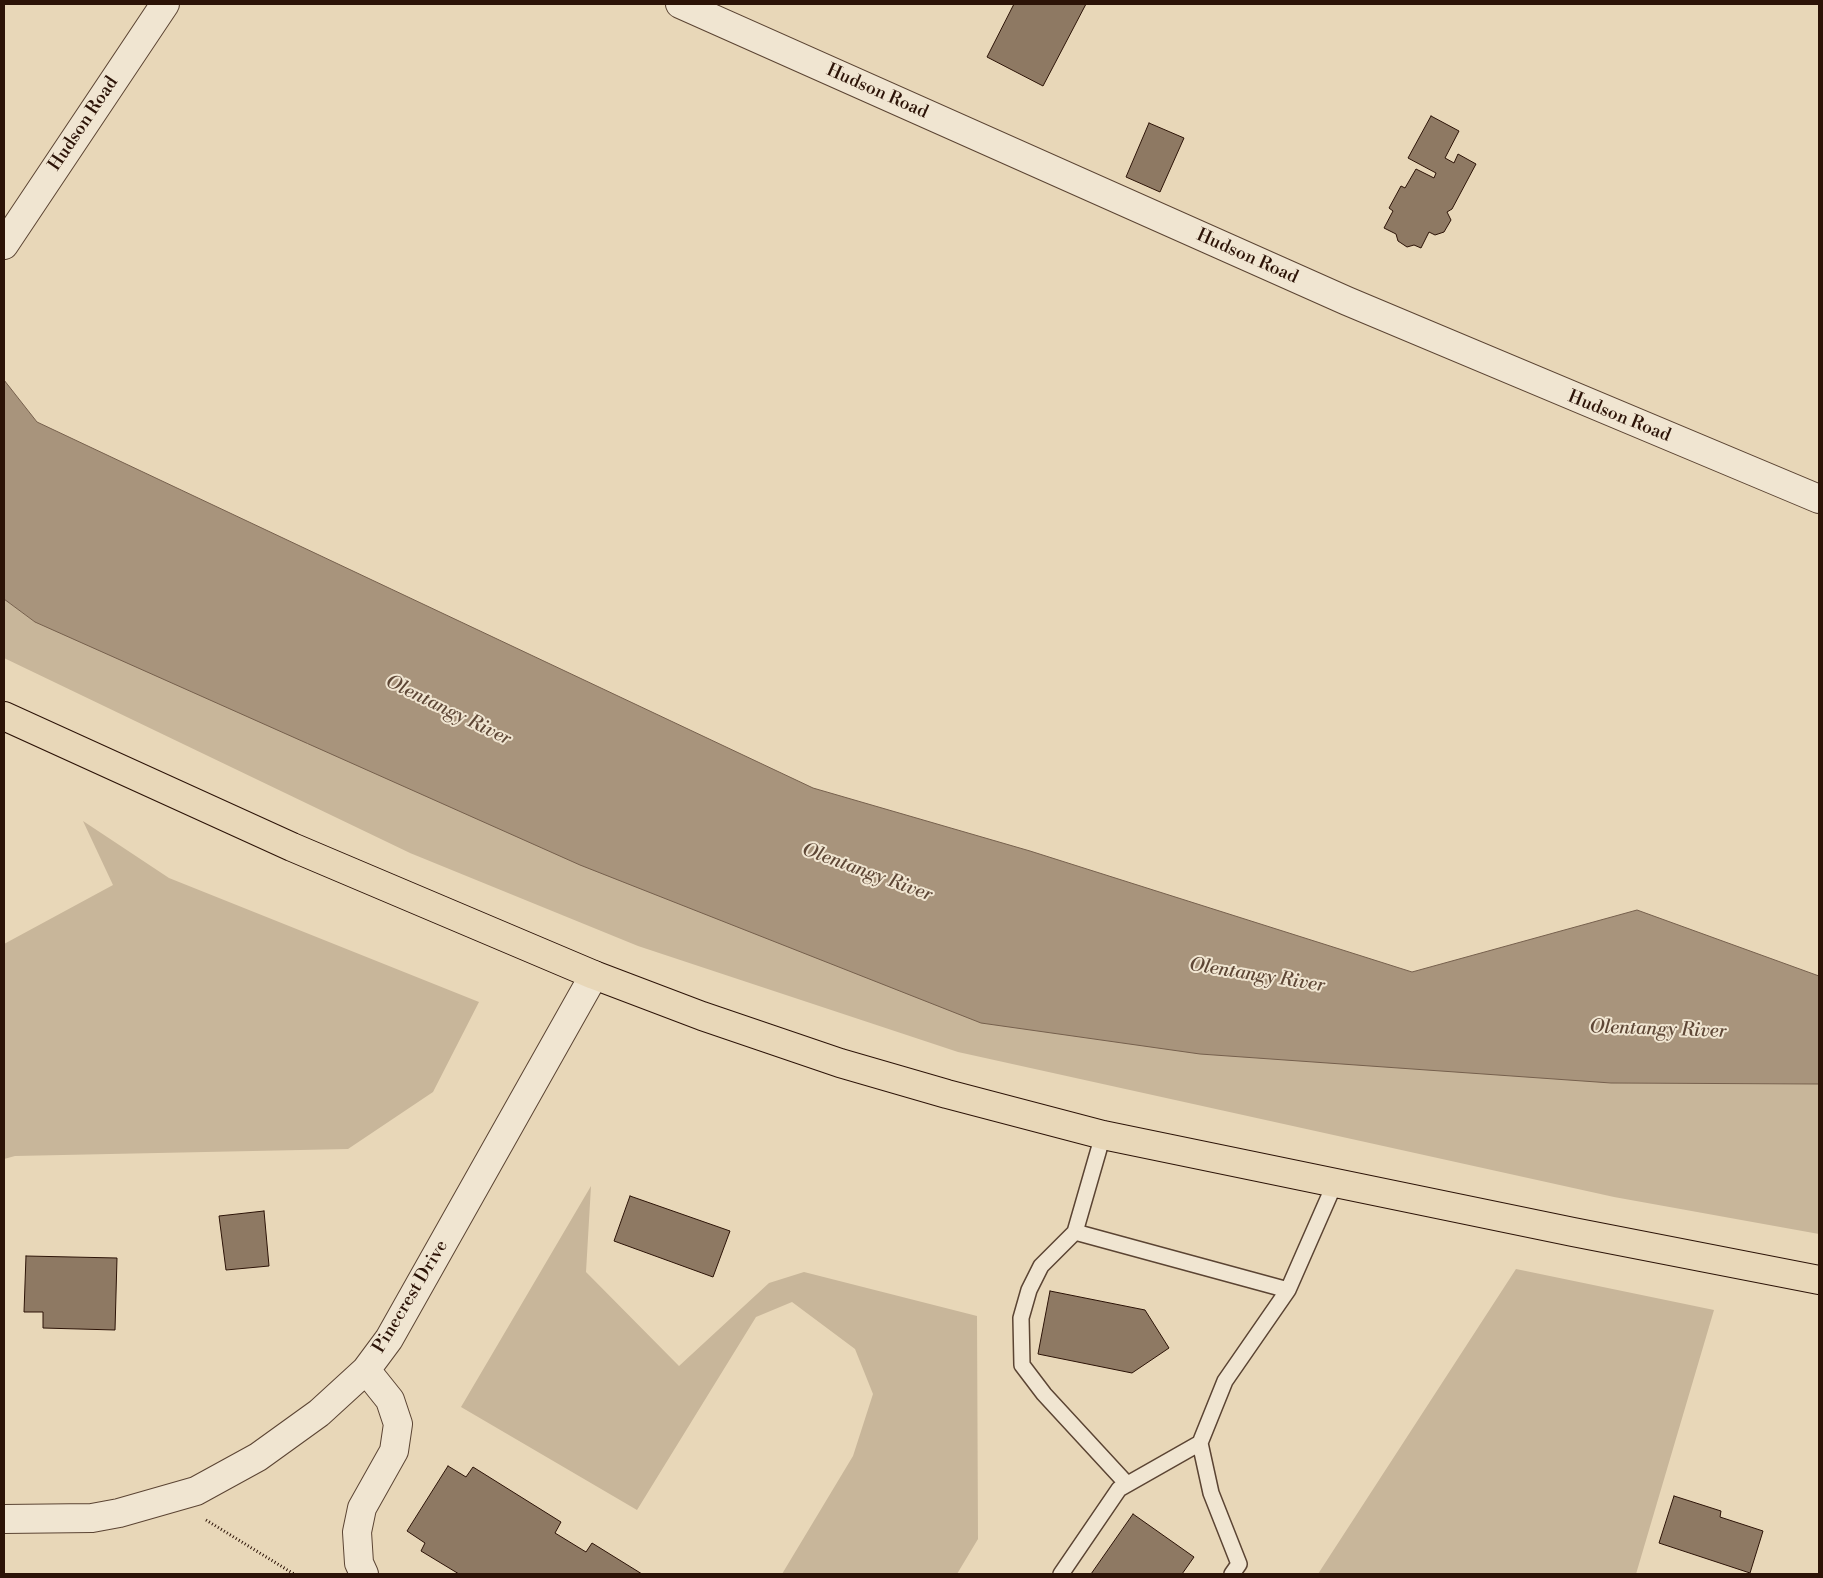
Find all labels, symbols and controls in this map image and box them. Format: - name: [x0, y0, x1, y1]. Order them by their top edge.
- street label: Hudson Road: [823, 60, 931, 124]
- street label: Hudson Road: [45, 73, 123, 175]
- street label: Hudson Road: [1193, 225, 1301, 289]
- street label: Hudson Road: [1564, 387, 1674, 447]
- water label: Olentangy River: [381, 671, 515, 751]
- water label: Olentangy River: [799, 839, 935, 907]
- water label: Olentangy River: [1188, 954, 1326, 998]
- water label: Olentangy River: [1589, 1016, 1727, 1044]
- street label: Pinecrest Drive: [369, 1237, 453, 1357]

